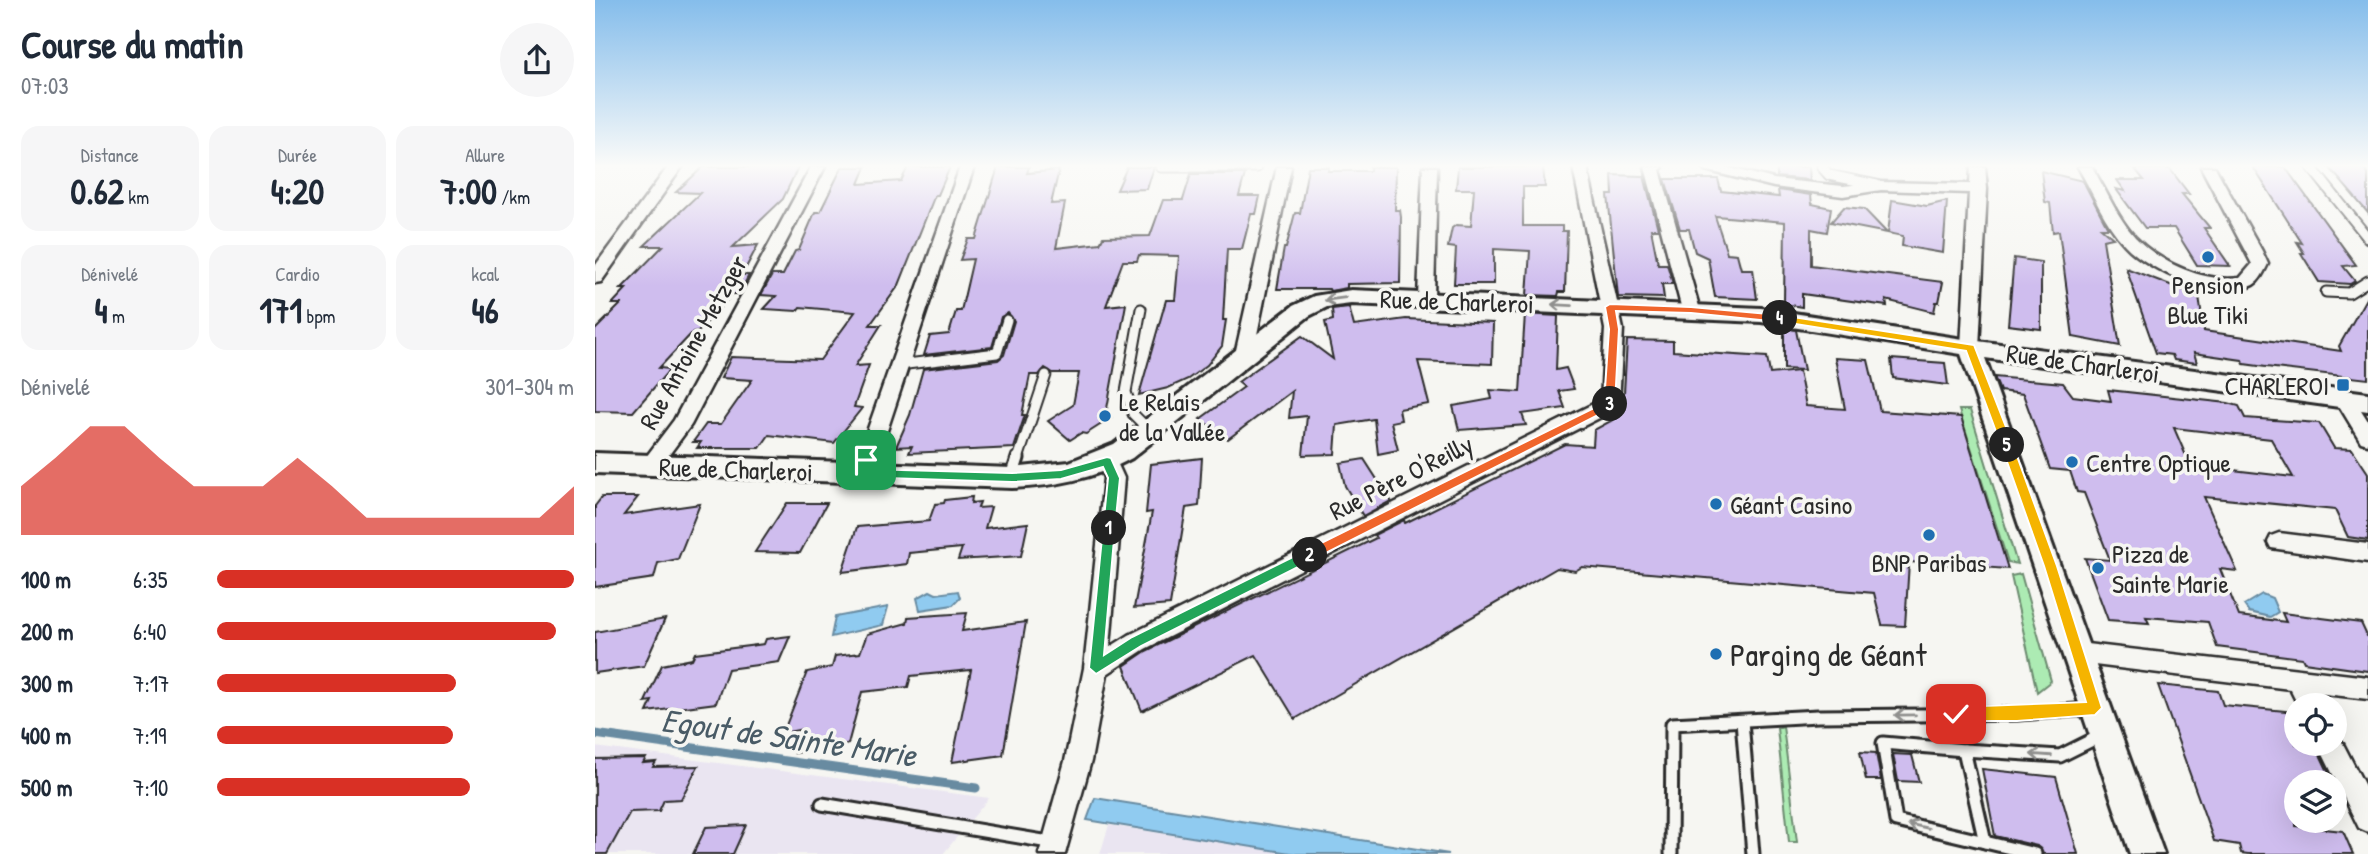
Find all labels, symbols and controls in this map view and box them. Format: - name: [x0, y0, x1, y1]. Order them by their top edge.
- text: Course du matin: [21, 18, 244, 70]
- button: share: [500, 23, 574, 97]
- text: 07:03: [21, 70, 69, 101]
- text: Distance: [81, 142, 139, 168]
- text: Durée: [278, 142, 317, 168]
- text: Allure: [465, 142, 505, 168]
- text: 0.62: [70, 168, 124, 215]
- text: 4:20: [271, 168, 324, 215]
- text: 7:00: [440, 168, 497, 215]
- text: km: [124, 184, 149, 210]
- text: /km: [497, 184, 530, 210]
- street label: Rue Antoine Metzger: [631, 249, 755, 435]
- marker: Pension Blue Tiki: [2200, 249, 2216, 265]
- text: Dénivelé: [81, 261, 138, 287]
- text: Cardio: [275, 261, 320, 287]
- text: kcal: [471, 261, 499, 287]
- place label: Pension Blue Tiki: [2167, 267, 2249, 332]
- street label: Rue de Charleroi: [1379, 281, 1535, 321]
- text: 4: [95, 287, 108, 334]
- text: 171: [259, 287, 302, 334]
- text: 46: [472, 287, 499, 334]
- one-way arrow: [1324, 293, 1346, 306]
- one-way arrow: [1550, 298, 1573, 311]
- pin: 4: [1763, 300, 1797, 336]
- text: m: [108, 303, 125, 329]
- text: bpm: [302, 303, 336, 329]
- text: 4: [1776, 304, 1783, 330]
- street label: Rue de Charleroi: [2004, 335, 2162, 391]
- place label: CHARLEROI: [2225, 368, 2329, 403]
- text: Dénivelé: [21, 371, 90, 402]
- text: 301–304 m: [485, 371, 574, 402]
- marker: CHARLEROI: [2335, 377, 2351, 393]
- place label: Le Relais de la Vallée: [1119, 384, 1225, 449]
- pin: 3: [1593, 386, 1627, 422]
- text: 3: [1605, 390, 1614, 416]
- marker: Le Relais de la Vallée: [1097, 408, 1113, 424]
- street label: Rue Père O'Reilly: [1323, 426, 1479, 528]
- pin: 5: [1989, 428, 2025, 462]
- pin: [836, 430, 896, 490]
- text: 5: [2002, 431, 2011, 457]
- icon: arrive: [847, 441, 885, 479]
- place label: Centre Optique: [2086, 445, 2231, 480]
- street label: Rue de Charleroi: [658, 449, 814, 489]
- marker: Centre Optique: [2064, 454, 2080, 470]
- place label: Géant Casino: [1730, 487, 1852, 522]
- marker: Géant Casino: [1708, 496, 1724, 512]
- pin: 1: [1091, 510, 1127, 546]
- text: 1: [1105, 514, 1112, 540]
- marker: BNP Paribas: [1921, 527, 1937, 543]
- place label: Pizza de Sainte Marie: [2112, 536, 2229, 601]
- pin: 2: [1293, 538, 1327, 572]
- text: 2: [1305, 541, 1314, 567]
- place label: BNP Paribas: [1872, 545, 1986, 580]
- marker: Pizza de Sainte Marie: [2090, 560, 2106, 576]
- text: 100 m: [21, 564, 71, 595]
- text: 6:35: [133, 564, 168, 595]
- text: 200 m: [21, 616, 73, 647]
- text: 6:40: [133, 616, 166, 647]
- place label: Parging de Géant: [1730, 633, 1927, 676]
- marker: Parging de Géant: [1708, 646, 1724, 662]
- text: 300 m: [21, 668, 73, 699]
- text: 7:17: [133, 668, 169, 699]
- pin: [1926, 684, 1986, 744]
- map controls: [2284, 693, 2347, 833]
- button: locate: [2284, 693, 2347, 756]
- icon: check: [1937, 695, 1975, 733]
- water label: Egout de Sainte Marie: [659, 697, 921, 778]
- one-way arrow: [1893, 709, 1916, 722]
- text: 400 m: [21, 720, 71, 751]
- text: 7:19: [133, 720, 167, 751]
- one-way arrow: [2031, 748, 2053, 761]
- button: layers: [2284, 770, 2347, 833]
- text: 500 m: [21, 772, 72, 803]
- text: 7:10: [133, 772, 168, 803]
- one-way arrow: [1908, 819, 1930, 832]

